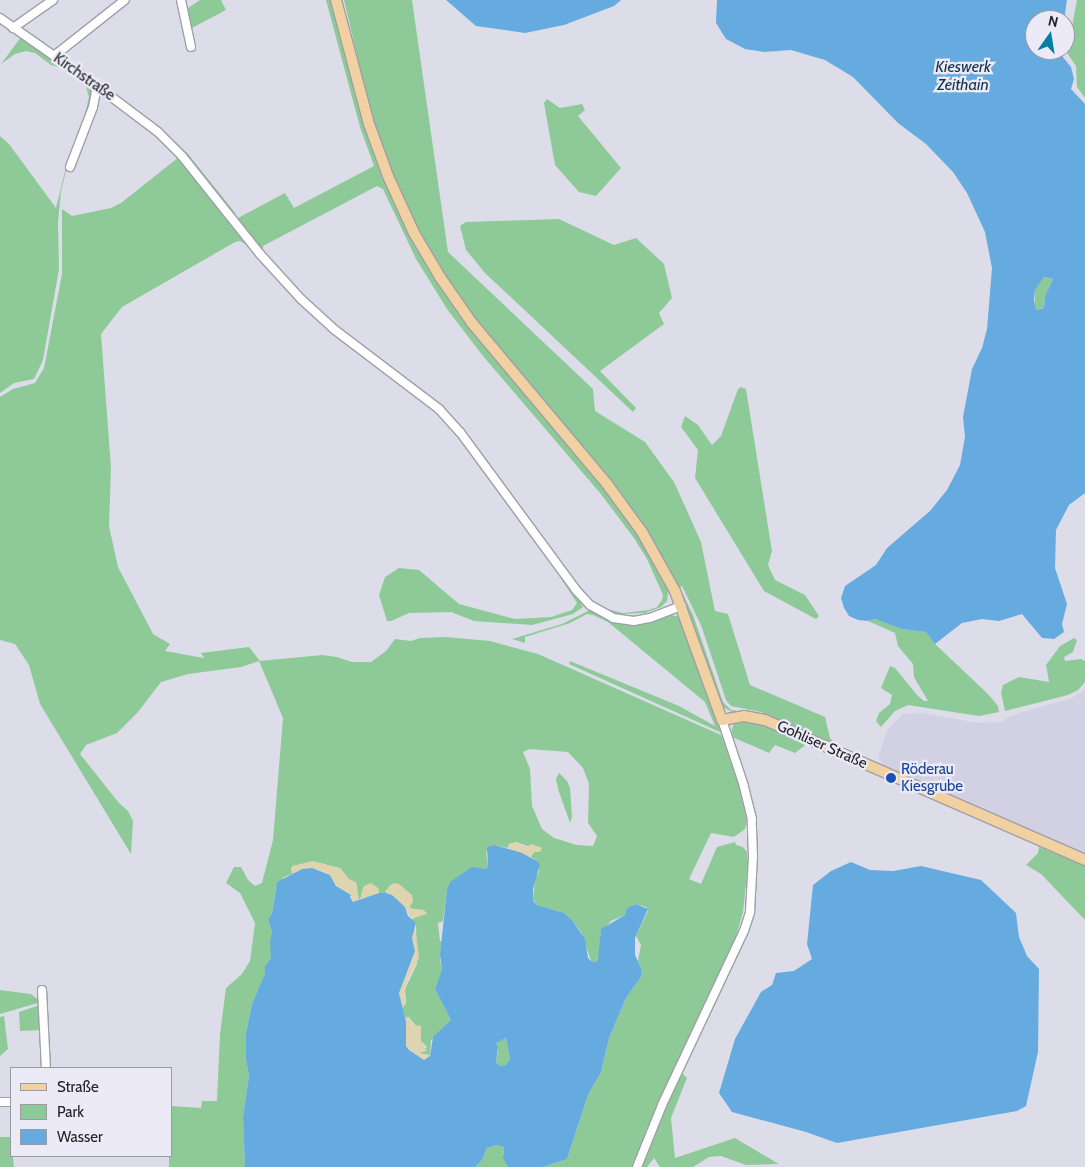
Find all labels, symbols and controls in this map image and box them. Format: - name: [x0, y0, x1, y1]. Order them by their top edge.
- north arrow: [1025, 10, 1075, 60]
- text: N: [1046, 11, 1060, 31]
- street label: Kirchstraße: [50, 49, 118, 105]
- water label: Kieswerk Zeithain: [935, 57, 991, 95]
- street label: Gohliser Straße: [774, 717, 870, 773]
- place label: Röderau Kiesgrube: [901, 760, 963, 795]
- marker: Röderau Kiesgrube: [885, 772, 897, 784]
- legend: [10, 1067, 172, 1157]
- text: Straße: [57, 1078, 99, 1096]
- text: Park: [57, 1103, 84, 1121]
- text: Wasser: [57, 1128, 103, 1146]

